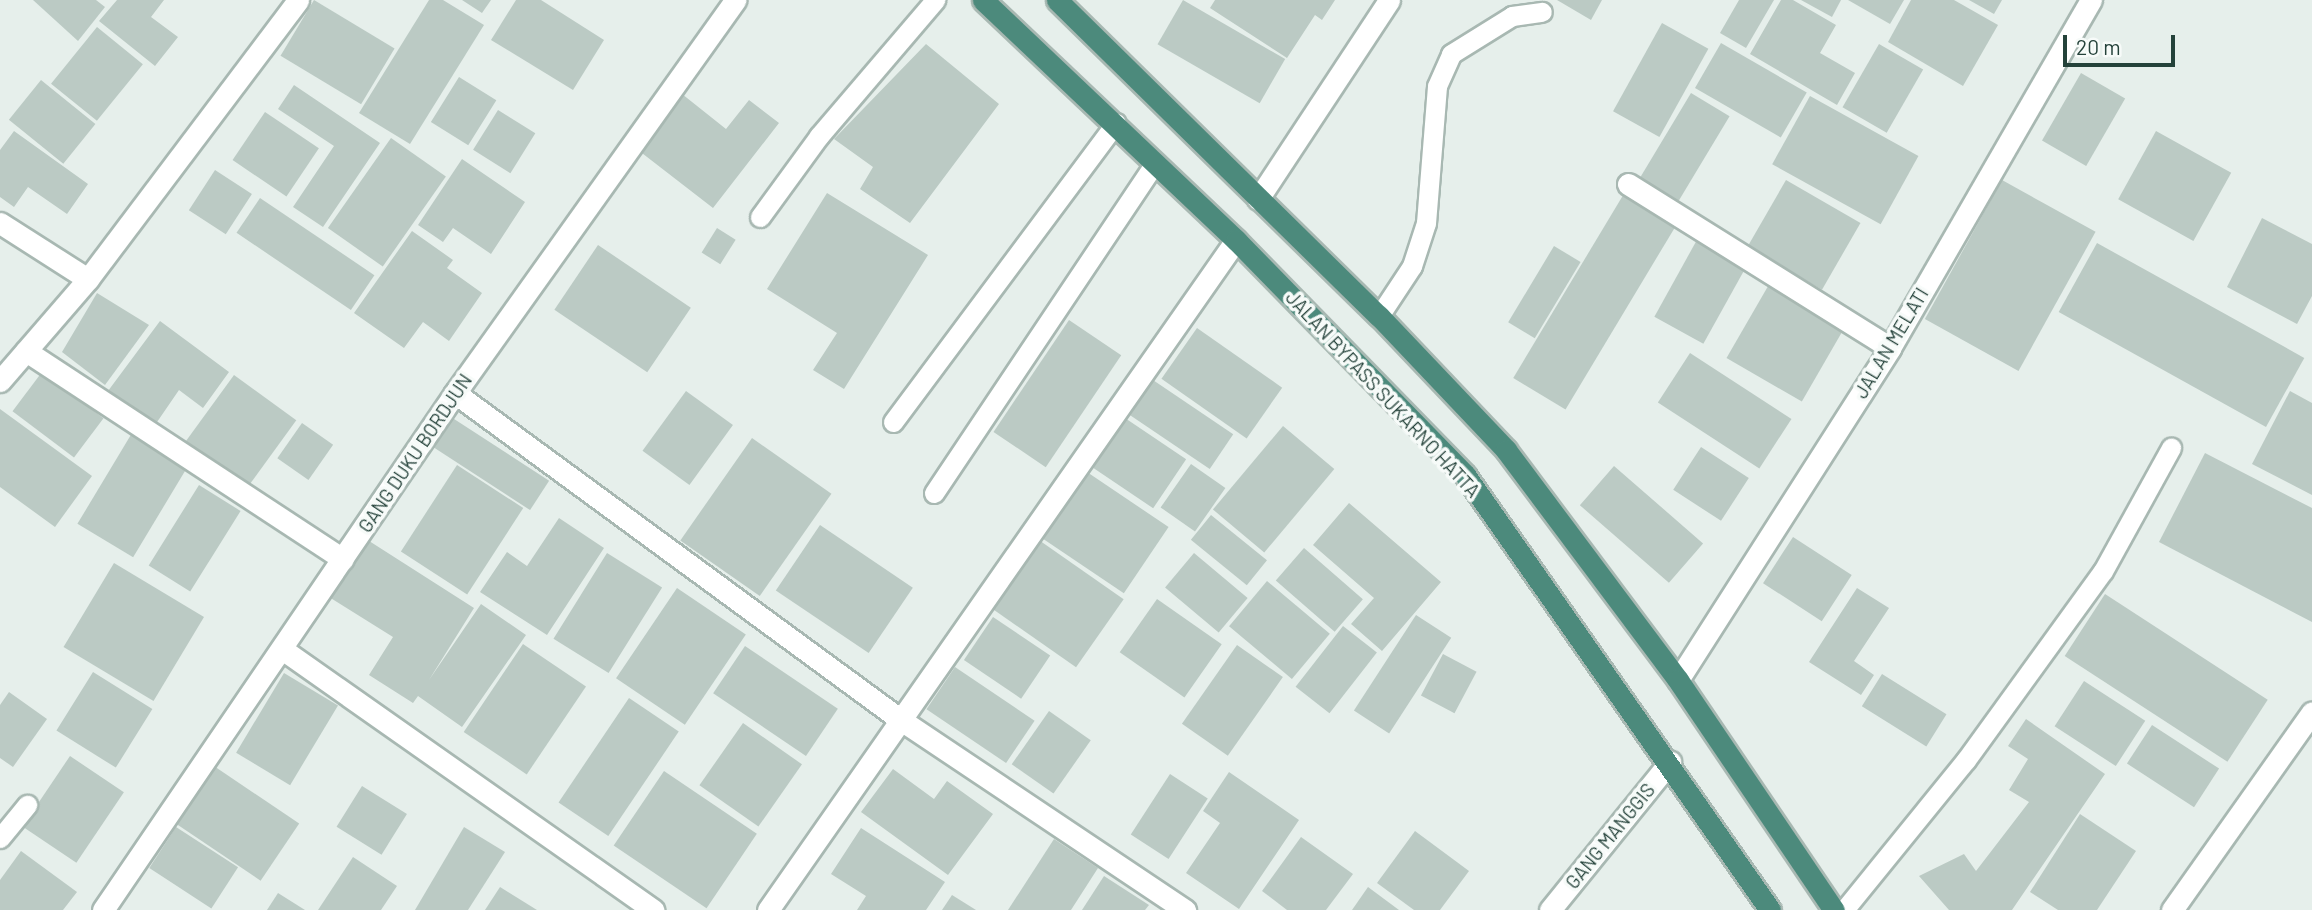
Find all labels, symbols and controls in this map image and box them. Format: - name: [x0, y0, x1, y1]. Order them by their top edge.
- scale bar: [2067, 21, 2179, 65]
- text: 20 m: [2076, 34, 2121, 59]
- street label: JALAN MELATI: [1849, 284, 1933, 402]
- street label: JALAN BYPASS SUKARNO HATTA: [1281, 286, 1485, 502]
- street label: GANG DUKU BORDJUN: [353, 369, 477, 537]
- street label: GANG MANGGIS: [1561, 779, 1659, 893]

